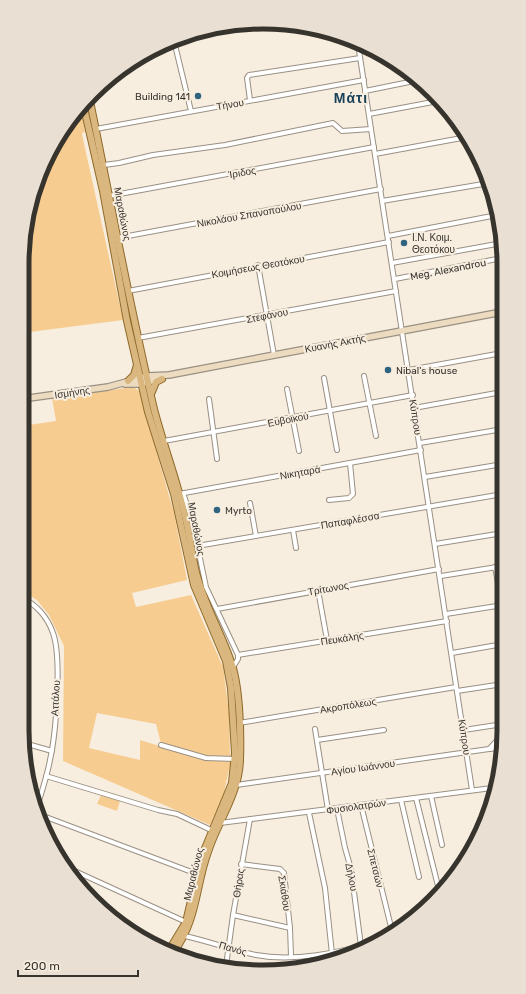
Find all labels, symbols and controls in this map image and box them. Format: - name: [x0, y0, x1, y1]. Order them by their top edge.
- district label: Μάτι: [334, 90, 368, 107]
- place label: Building 141: [135, 91, 190, 103]
- marker: Building 141: [193, 91, 203, 101]
- street label: Τήνου: [215, 97, 245, 113]
- street label: Ίριδος: [227, 165, 257, 181]
- street label: Μαραθώνος: [111, 186, 133, 242]
- street label: Νικολάου Σπανοπούλου: [196, 200, 302, 230]
- place label: Ι.Ν. Κοιμ. Θεοτόκου: [412, 232, 455, 256]
- marker: Ι.Ν. Κοιμ. Θεοτόκου: [399, 238, 409, 248]
- street label: Κοιμήσεως Θεοτόκου: [211, 253, 306, 281]
- street label: Meg. Alexandrou: [409, 257, 487, 283]
- street label: Στεφάνου: [245, 306, 289, 326]
- street label: Κυανής Ακτής: [304, 332, 367, 356]
- marker: Nibal's house: [383, 365, 393, 375]
- place label: Nibal's house: [396, 365, 458, 377]
- street label: Ισμήνης: [54, 384, 91, 402]
- street label: Κύπρου: [406, 399, 424, 436]
- street label: Ευβοϊκού: [267, 410, 310, 430]
- street label: Νικηταρά: [279, 463, 322, 482]
- street label: Μαραθώνος: [185, 501, 207, 557]
- marker: Myrto: [212, 505, 222, 515]
- place label: Myrto: [225, 505, 252, 517]
- street label: Παπαφλέσσα: [320, 510, 381, 532]
- street label: Τρίτωνος: [307, 579, 350, 598]
- street label: Πευκάλης: [320, 630, 365, 648]
- street label: Αττάλου: [49, 680, 63, 716]
- street label: Ακροπόλεως: [319, 696, 377, 716]
- street label: Κύπρου: [455, 719, 473, 756]
- street label: Αγίου Ιωάννου: [330, 758, 396, 778]
- street label: Φυσιολατρών: [325, 797, 387, 817]
- street label: Μαραθώνος: [182, 846, 206, 902]
- street label: Σπετσών: [364, 847, 386, 889]
- street label: Δήλου: [342, 862, 360, 892]
- street label: Θήρας: [231, 867, 247, 899]
- street label: Σκιάθου: [275, 875, 293, 912]
- street label: Πανός: [217, 939, 248, 959]
- scale bar: [18, 952, 138, 978]
- text: 200 m: [24, 959, 60, 973]

